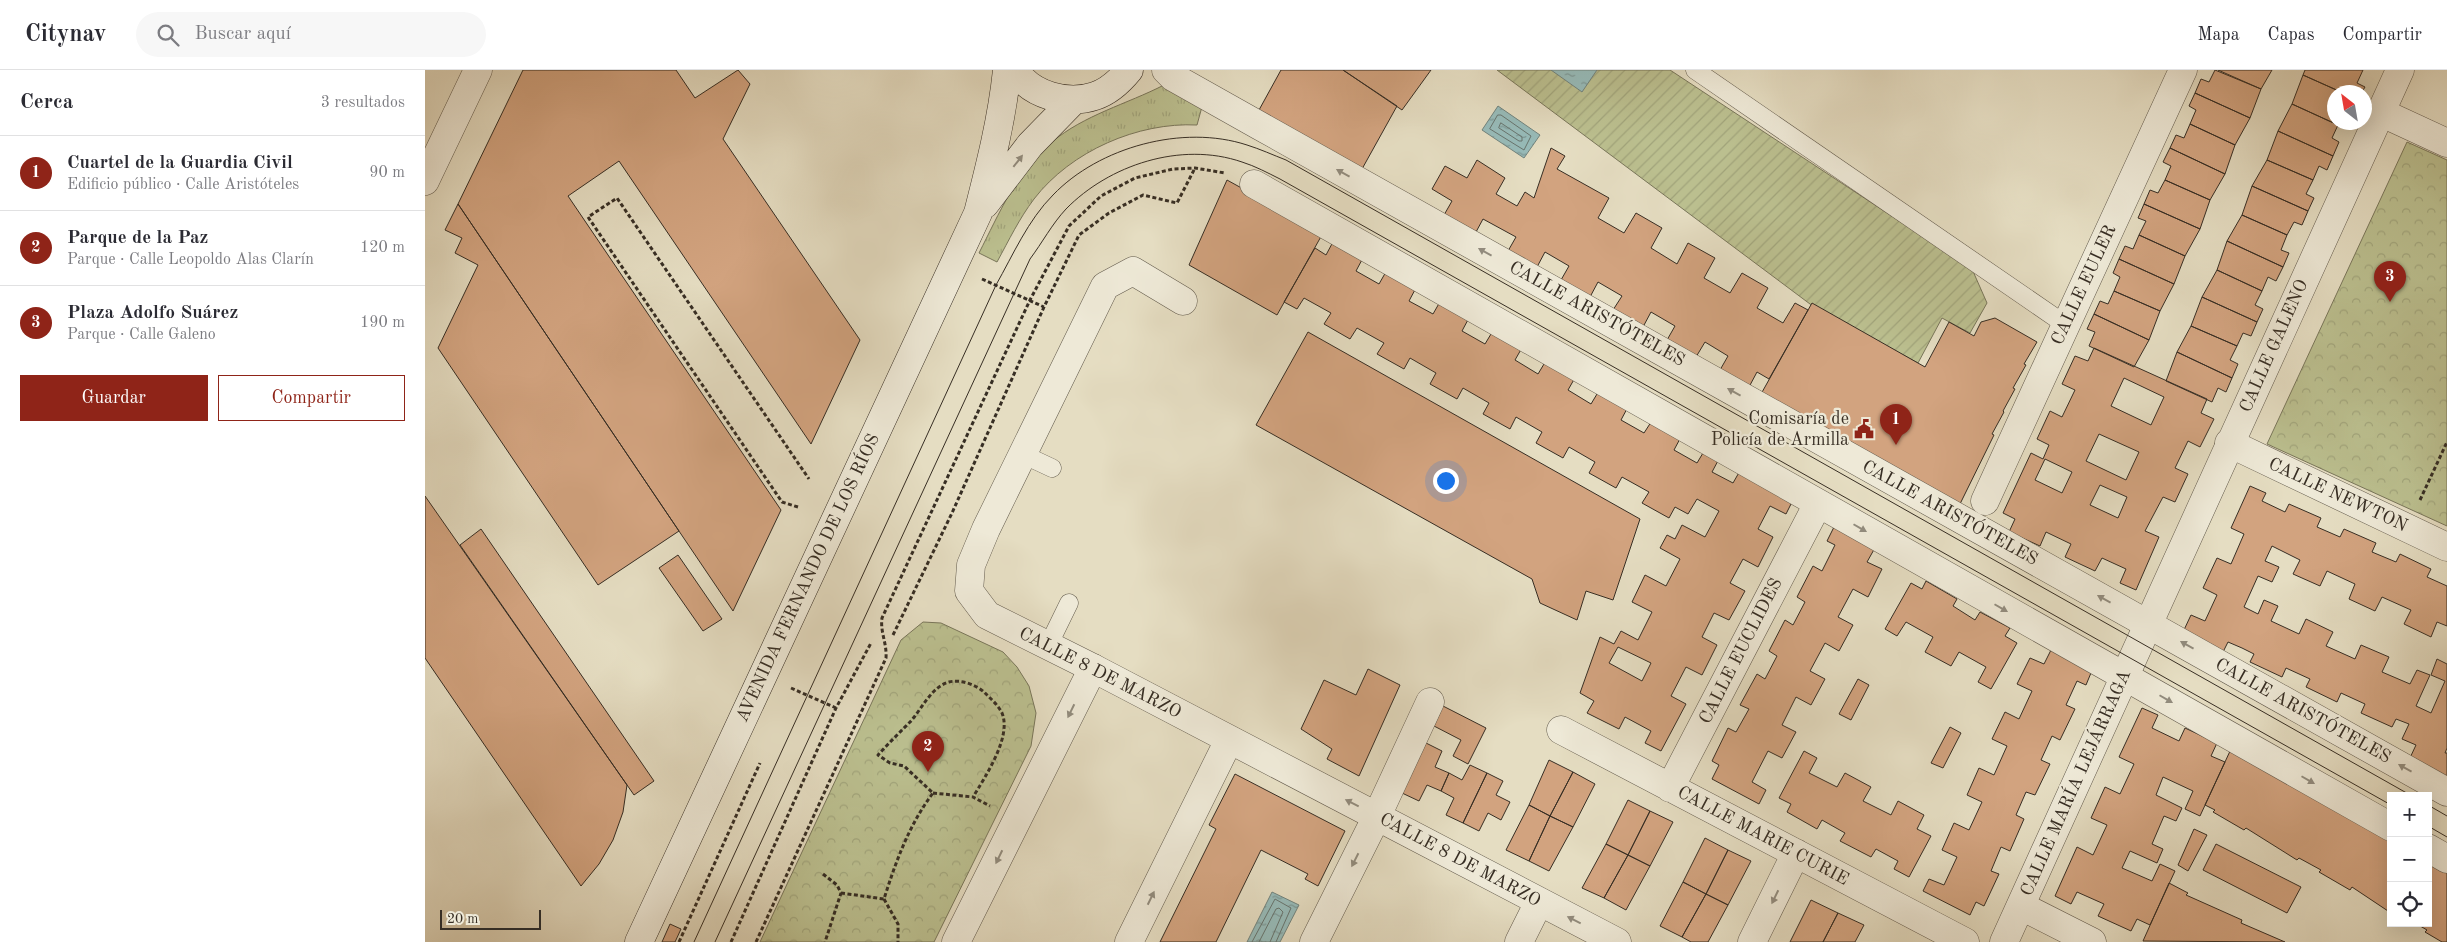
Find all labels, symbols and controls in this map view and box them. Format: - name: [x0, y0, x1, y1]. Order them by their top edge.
- search box: [136, 12, 486, 57]
- icon: search: [154, 21, 182, 49]
- text: Citynav: [25, 23, 106, 47]
- text: Buscar aquí: [194, 25, 291, 44]
- text: Mapa: [2197, 26, 2240, 44]
- text: Capas: [2268, 26, 2315, 44]
- text: Compartir: [2343, 26, 2422, 44]
- north arrow: [2327, 85, 2372, 130]
- text: Cerca: [20, 92, 73, 113]
- text: 3 resultados: [321, 95, 405, 111]
- text: Cuartel de la Guardia Civil: [67, 154, 293, 173]
- one-way arrow: [1013, 154, 1023, 168]
- text: 1: [31, 165, 41, 181]
- text: 90 m: [369, 165, 405, 181]
- one-way arrow: [1337, 168, 1350, 177]
- text: Edificio público · Calle Aristóteles: [67, 177, 299, 193]
- street label: CALLE EULER: [2048, 222, 2120, 348]
- text: Parque de la Paz: [67, 229, 208, 248]
- text: 2: [31, 240, 41, 256]
- text: 120 m: [360, 240, 405, 256]
- one-way arrow: [1479, 247, 1492, 256]
- text: Parque · Calle Leopoldo Alas Clarín: [67, 252, 314, 268]
- street label: CALLE ARISTÓTELES: [1506, 254, 1690, 370]
- pin: 3: [2374, 261, 2406, 302]
- street label: CALLE GALENO: [2237, 277, 2311, 415]
- text: Plaza Adolfo Suárez: [67, 304, 238, 323]
- text: 3: [31, 315, 41, 331]
- text: 190 m: [360, 315, 405, 331]
- text: Parque · Calle Galeno: [67, 327, 216, 343]
- button: Guardar: [20, 375, 208, 421]
- button: Compartir: [218, 375, 405, 421]
- one-way arrow: [1727, 387, 1740, 396]
- pin: 1: [1880, 404, 1912, 445]
- place label: Comisaría de Policía de Armilla: [1711, 410, 1849, 449]
- public building icon: Comisaría de Policía de Armilla: [1853, 418, 1875, 440]
- street label: AVENIDA FERNANDO DE LOS RÍOS: [729, 429, 883, 725]
- street label: CALLE ARISTÓTELES: [1859, 453, 2043, 569]
- street label: CALLE NEWTON: [2266, 455, 2410, 535]
- your location: [1433, 468, 1459, 494]
- one-way arrow: [1853, 523, 1866, 532]
- street label: CALLE EUCLIDES: [1696, 575, 1786, 727]
- one-way arrow: [2098, 595, 2111, 604]
- one-way arrow: [1994, 603, 2008, 612]
- street label: CALLE 8 DE MARZO: [1016, 624, 1184, 722]
- one-way arrow: [2180, 641, 2194, 650]
- street label: CALLE ARISTÓTELES: [2212, 651, 2396, 767]
- street label: CALLE MARÍA LEJÁRRAGA: [2014, 665, 2134, 899]
- one-way arrow: [2160, 695, 2173, 704]
- one-way arrow: [1067, 704, 1075, 719]
- pin: 2: [912, 731, 944, 772]
- one-way arrow: [2398, 764, 2411, 773]
- one-way arrow: [2301, 775, 2314, 784]
- street label: CALLE MARIE CURIE: [1674, 783, 1852, 889]
- map controls: [2387, 792, 2432, 927]
- button: +: [2387, 792, 2432, 837]
- one-way arrow: [1345, 799, 1359, 807]
- street label: CALLE 8 DE MARZO: [1377, 810, 1543, 910]
- button: −: [2387, 837, 2432, 882]
- one-way arrow: [994, 850, 1002, 864]
- one-way arrow: [1351, 853, 1359, 867]
- button: locate: [2387, 882, 2432, 927]
- one-way arrow: [1771, 890, 1779, 904]
- one-way arrow: [1146, 891, 1155, 906]
- scale bar: [440, 907, 541, 930]
- text: 20 m: [447, 912, 478, 926]
- one-way arrow: [1566, 916, 1581, 924]

